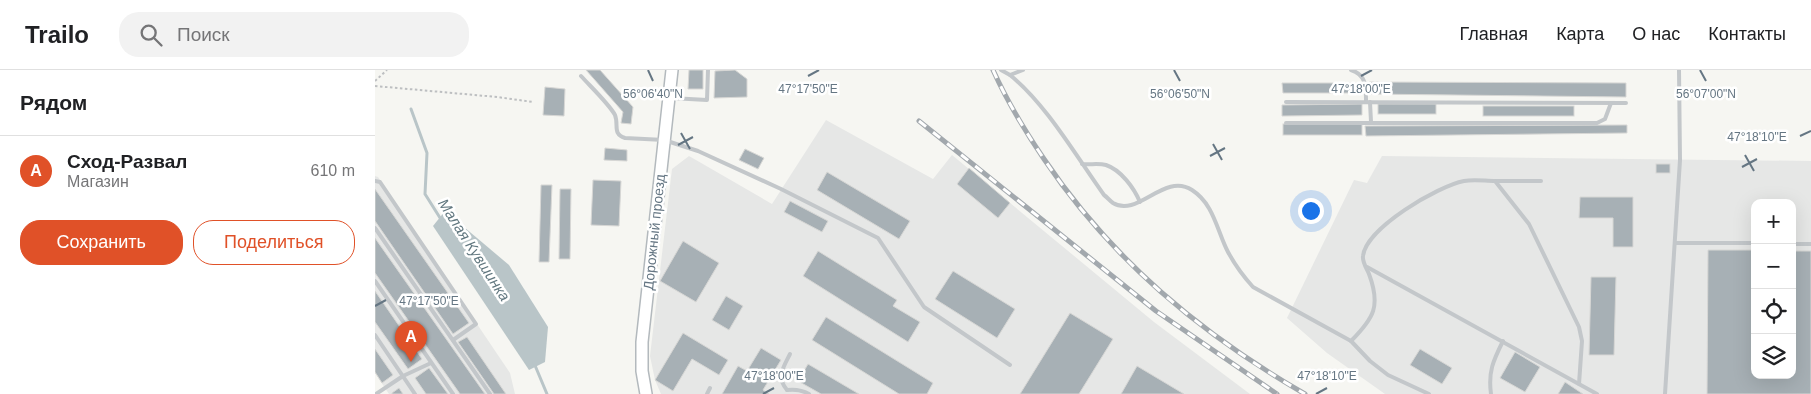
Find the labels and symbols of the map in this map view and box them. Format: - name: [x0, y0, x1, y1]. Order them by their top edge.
- text: 47°17'50"E: [778, 82, 838, 96]
- text: 47°18'00"E: [1331, 82, 1391, 96]
- text: 56°06'40"N: [623, 87, 683, 101]
- text: 56°06'50"N: [1150, 87, 1210, 101]
- text: 56°07'00"N: [1676, 87, 1736, 101]
- text: 47°18'10"E: [1727, 130, 1787, 144]
- street label: Дорожный проезд: [640, 173, 668, 291]
- water label: Малая Кувшинка: [435, 195, 514, 304]
- your location: [1298, 198, 1324, 224]
- text: 47°17'50"E: [399, 294, 459, 308]
- pin: A: [395, 321, 427, 362]
- text: 47°18'00"E: [744, 369, 804, 383]
- text: 47°18'10"E: [1297, 369, 1357, 383]

